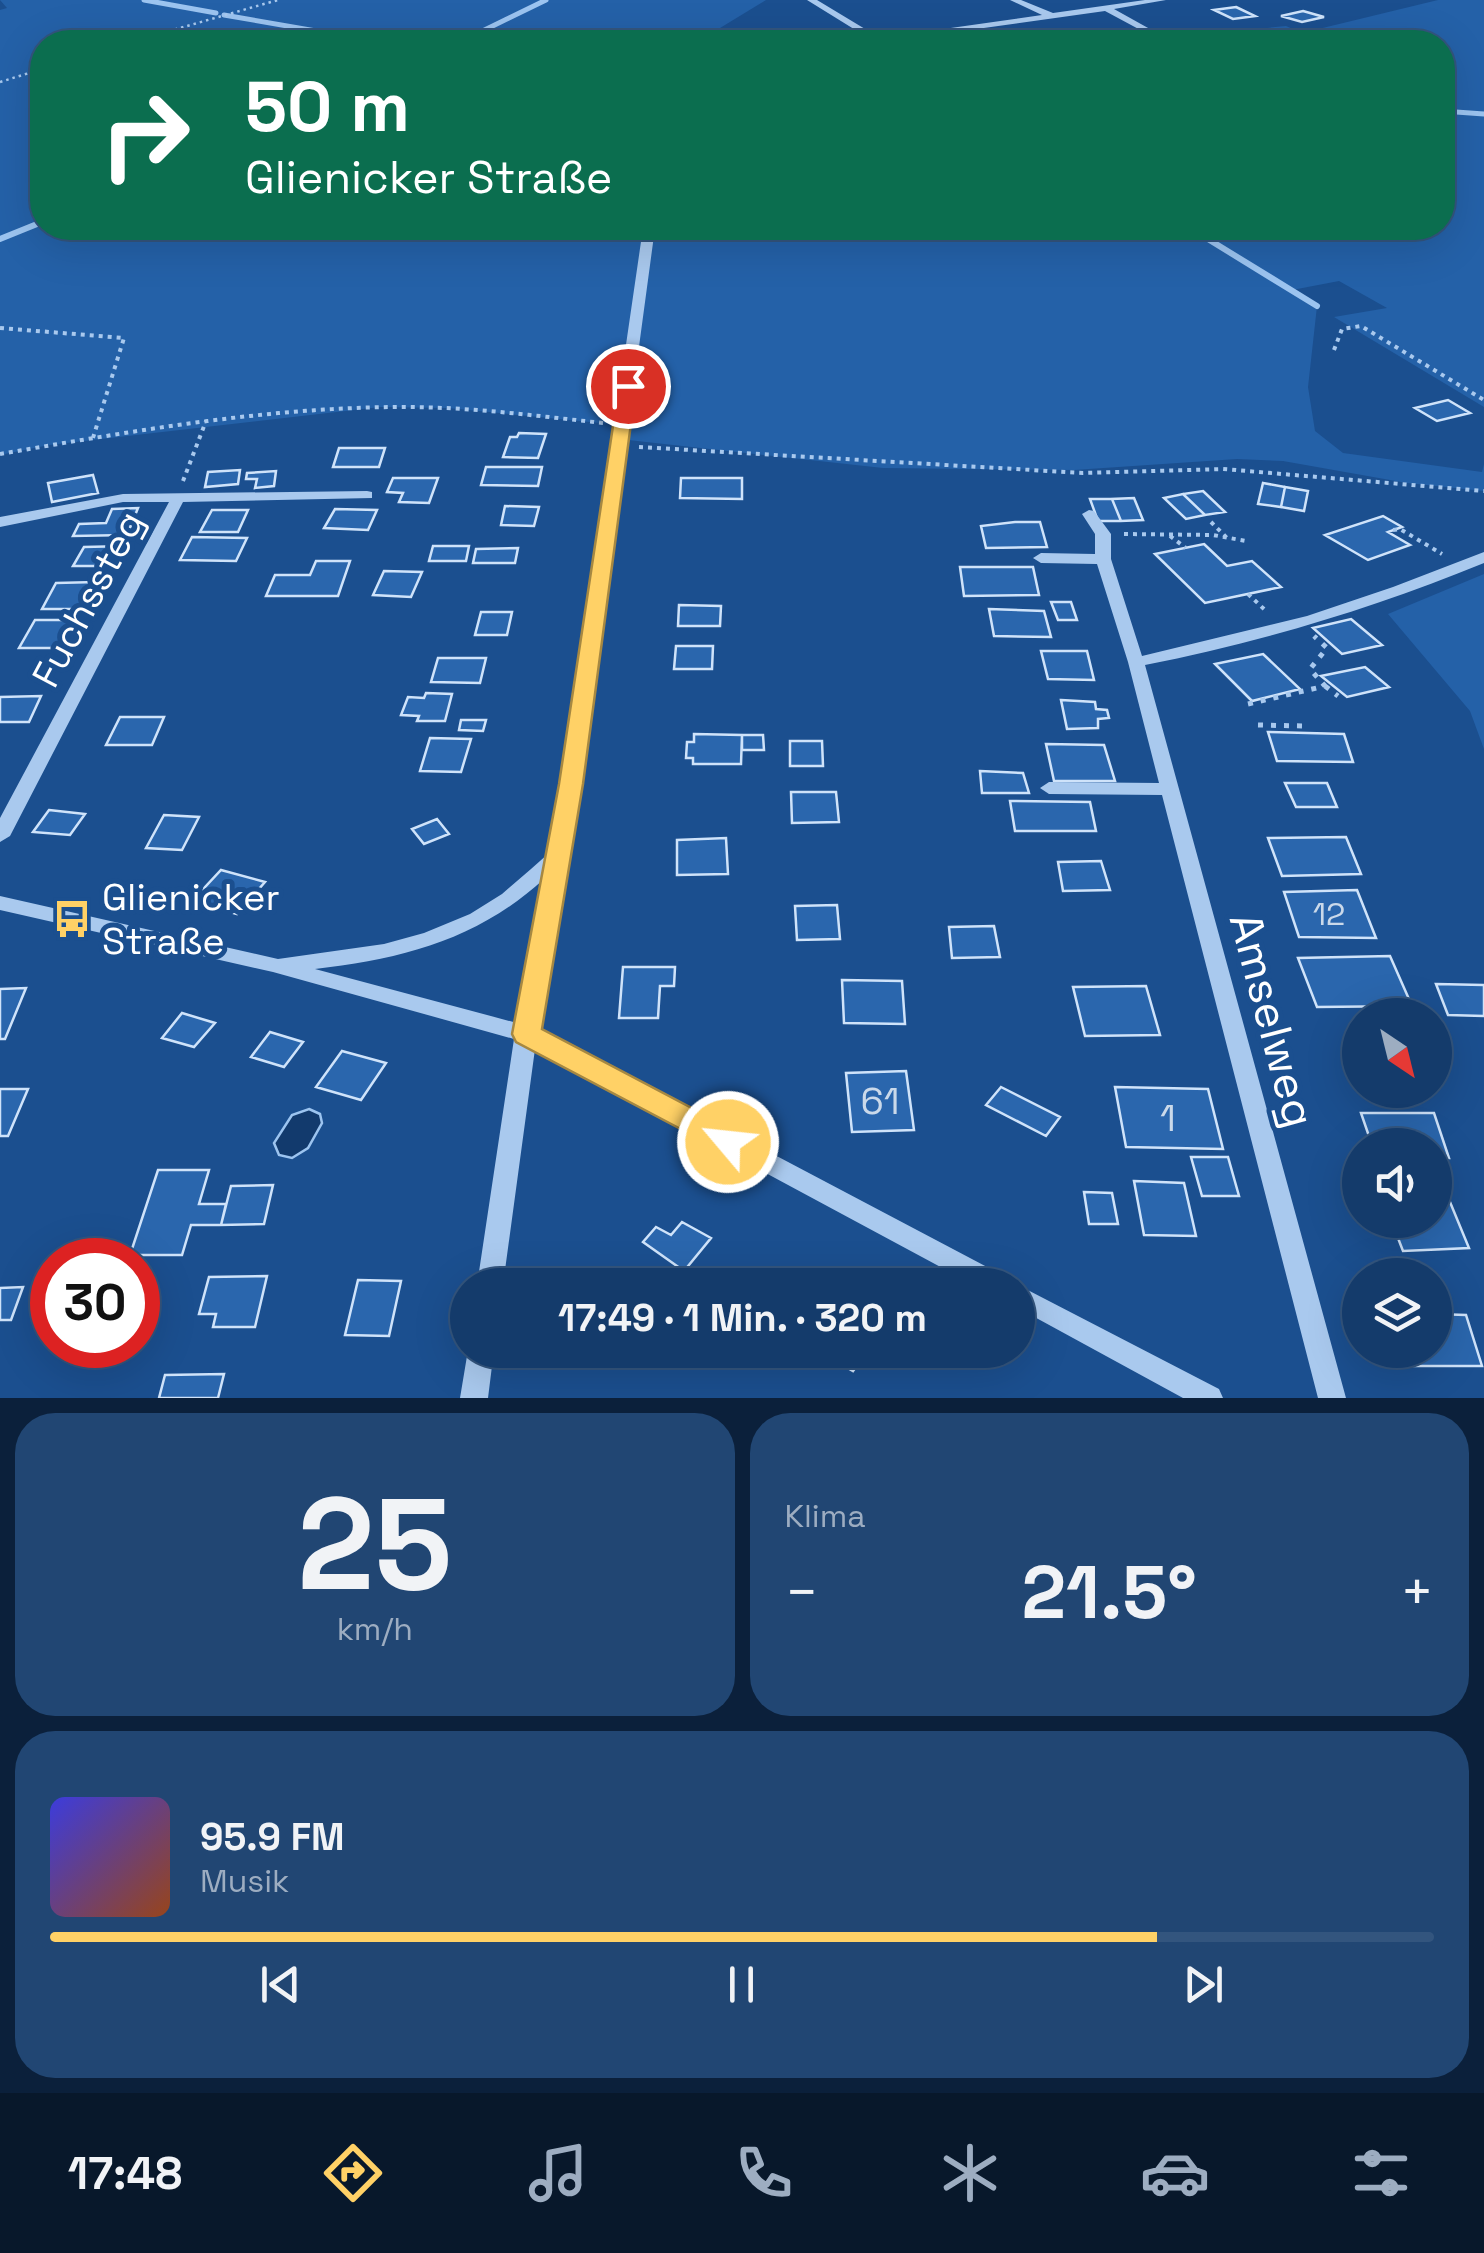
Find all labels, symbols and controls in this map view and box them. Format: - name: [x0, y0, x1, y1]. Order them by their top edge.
- text: 50 m: [245, 62, 410, 151]
- icon: right: [80, 70, 210, 200]
- text: Glienicker Straße: [245, 149, 612, 206]
- pin: [586, 344, 671, 429]
- icon: arrive: [601, 359, 656, 414]
- street label: Fuchssteg: [21, 502, 155, 696]
- place label: Glienicker Straße: [102, 873, 280, 965]
- house number: 12: [1313, 894, 1345, 934]
- bus stop icon: Glienicker Straße: [51, 898, 93, 940]
- street label: Amselweg: [1217, 907, 1328, 1134]
- north arrow: [1342, 998, 1452, 1108]
- map controls: [1342, 998, 1452, 1368]
- house number: 61: [860, 1077, 900, 1125]
- position arrow: [676, 1090, 780, 1194]
- house number: 1: [1160, 1094, 1176, 1142]
- button: sound: [1342, 1128, 1452, 1238]
- speed limit sign: 30: [30, 1238, 160, 1368]
- button: layers: [1342, 1258, 1452, 1368]
- text: 17:49 · 1 Min. · 320 m: [558, 1294, 927, 1342]
- text: 25: [297, 1461, 452, 1627]
- text: Klima: [785, 1496, 866, 1536]
- text: 21.5°: [1022, 1544, 1197, 1640]
- text: −: [785, 1557, 819, 1627]
- text: +: [1400, 1557, 1434, 1627]
- text: km/h: [337, 1609, 413, 1649]
- text: 95.9 FM: [200, 1813, 344, 1861]
- text: Musik: [200, 1861, 289, 1901]
- icon: previous: [253, 1957, 308, 2012]
- icon: pause: [714, 1957, 769, 2012]
- icon: next: [1176, 1957, 1231, 2012]
- icon: directions: [318, 2138, 388, 2208]
- icon: music: [523, 2138, 593, 2208]
- icon: phone: [729, 2138, 799, 2208]
- icon: climate: [935, 2138, 1005, 2208]
- icon: car: [1140, 2138, 1210, 2208]
- icon: filters: [1346, 2138, 1416, 2208]
- text: 17:48: [68, 2145, 182, 2202]

